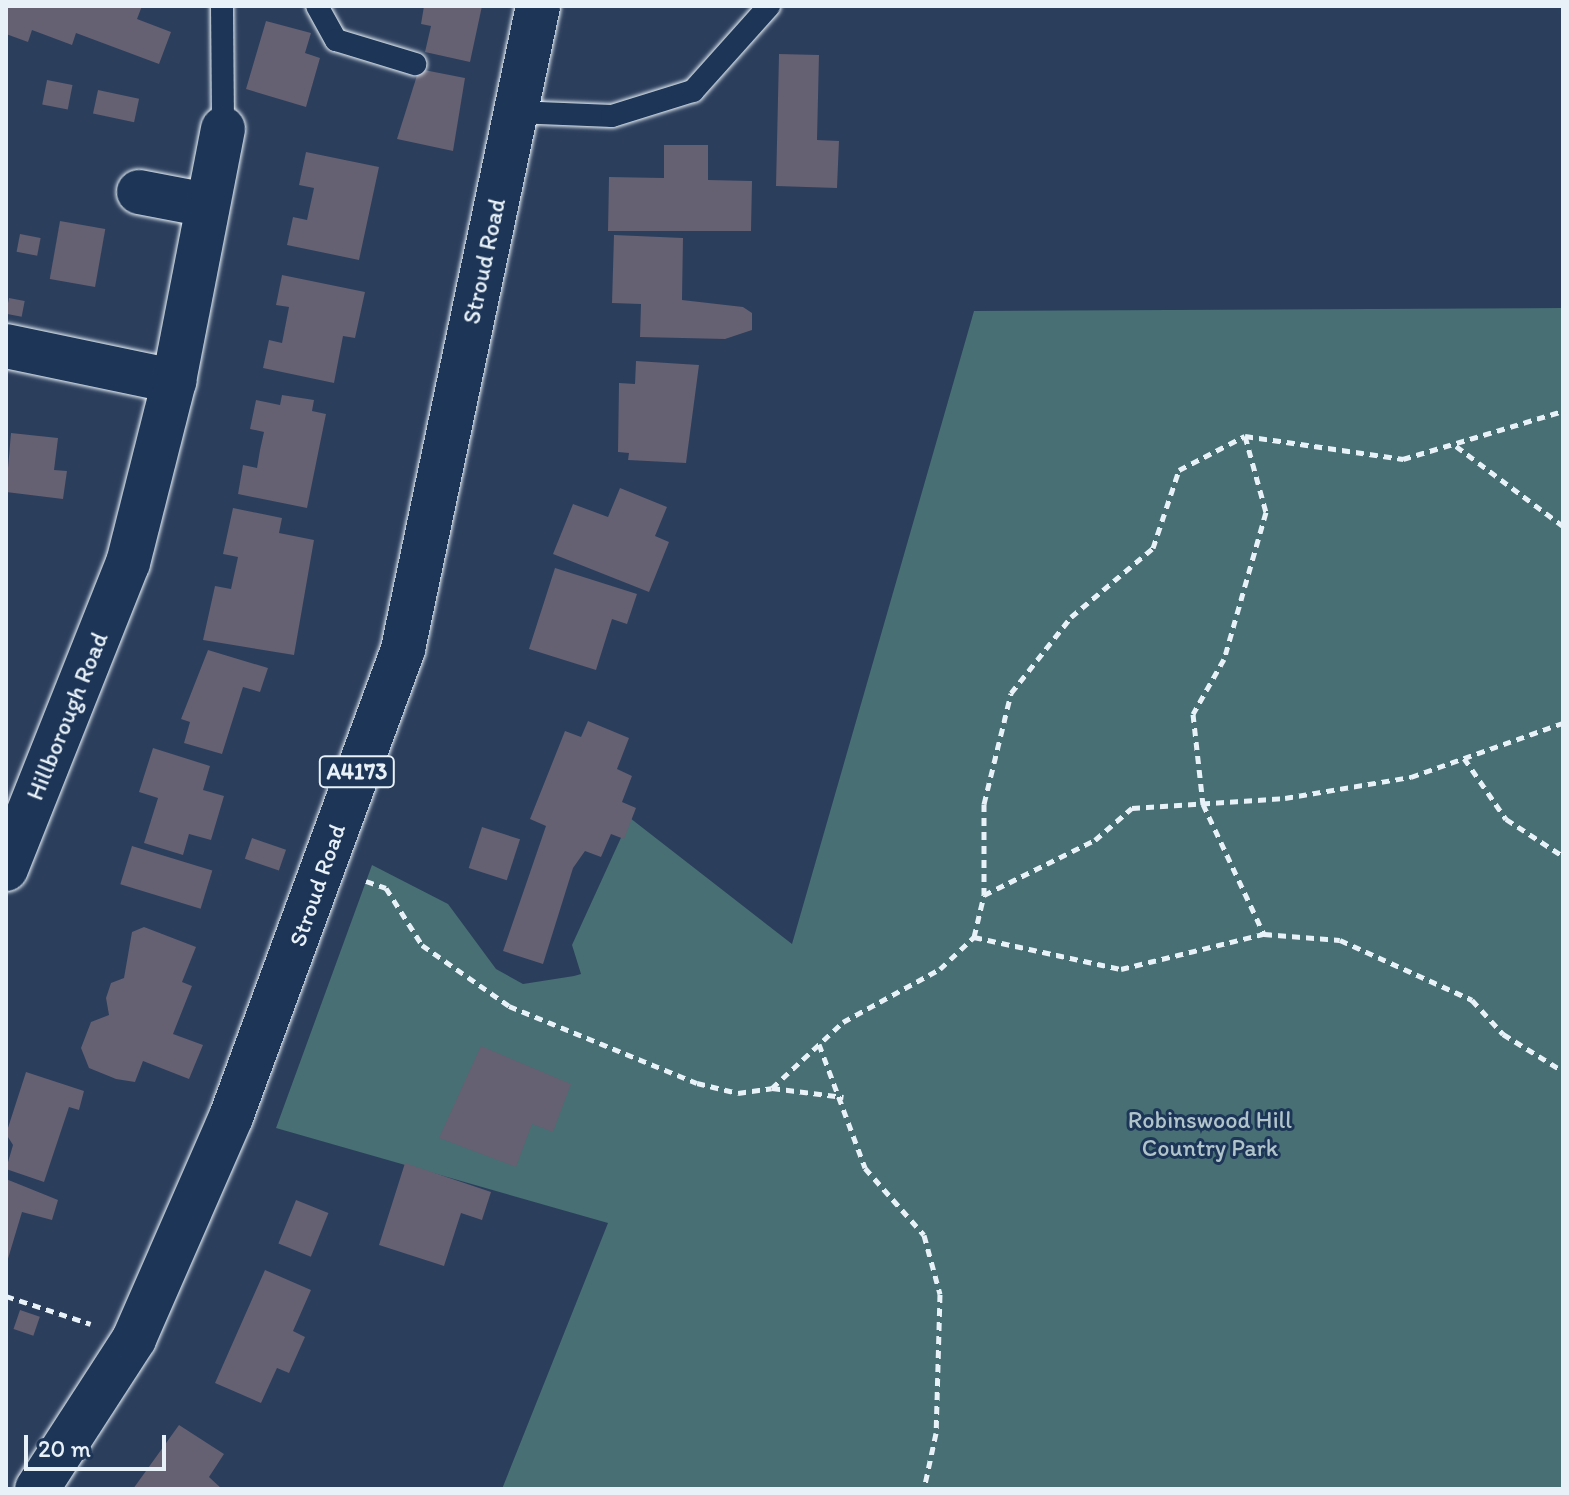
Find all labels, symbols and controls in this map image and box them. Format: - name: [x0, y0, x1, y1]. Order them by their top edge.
- street label: Stroud Road: [457, 196, 511, 326]
- street label: Hillborough Road: [20, 628, 114, 804]
- road number: A4173: [317, 754, 397, 790]
- street label: Stroud Road: [283, 820, 351, 950]
- park label: Robinswood Hill Country Park: [1128, 1106, 1292, 1162]
- scale bar: [28, 1419, 170, 1469]
- text: 20 m: [38, 1434, 91, 1463]

